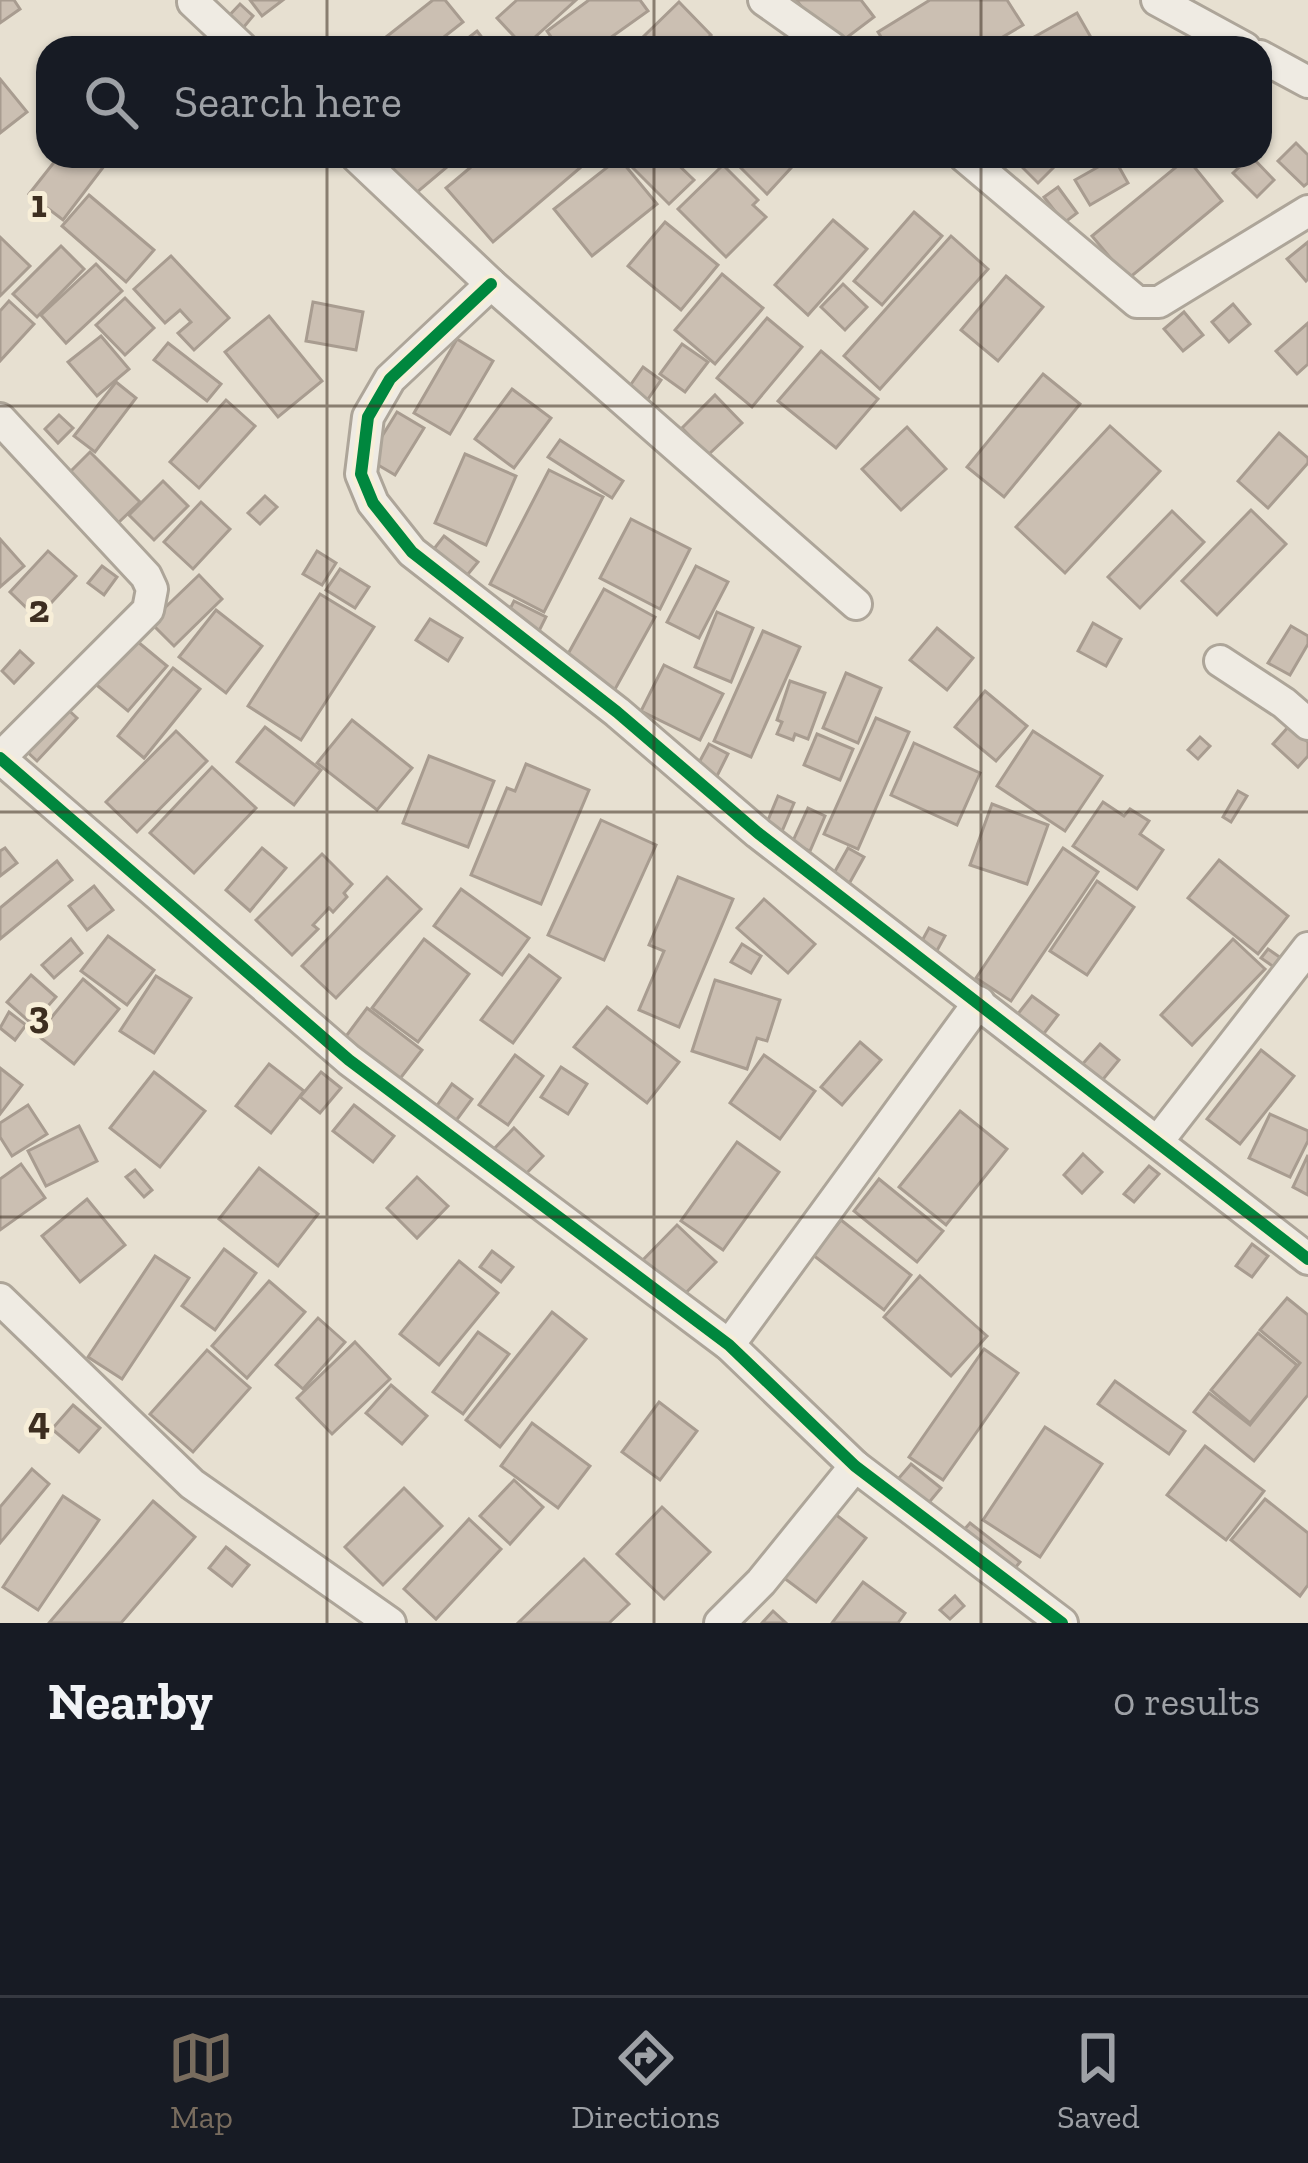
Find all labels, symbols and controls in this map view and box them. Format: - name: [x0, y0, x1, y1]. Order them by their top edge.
- search box: [36, 36, 1272, 168]
- icon: search: [78, 69, 144, 135]
- text: Search here: [174, 75, 402, 129]
- text: 1: [31, 180, 47, 227]
- text: 2: [29, 585, 50, 632]
- text: 3: [29, 991, 49, 1038]
- text: 4: [28, 1397, 50, 1444]
- text: Nearby: [48, 1671, 213, 1732]
- text: 0 results: [1113, 1678, 1260, 1725]
- tab: Map: [168, 2025, 234, 2136]
- tab: Directions: [571, 2025, 720, 2136]
- tab: Saved: [1057, 2025, 1140, 2136]

